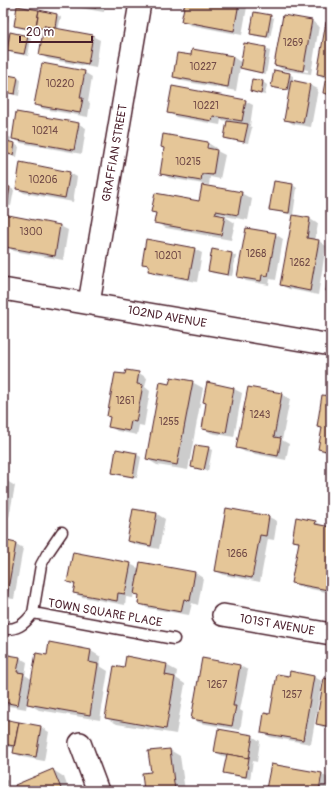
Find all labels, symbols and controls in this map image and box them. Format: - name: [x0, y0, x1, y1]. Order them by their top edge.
- scale bar: [20, 18, 92, 44]
- text: 20 m: [26, 25, 55, 40]
- house number: 1269: [283, 37, 303, 49]
- house number: 10227: [189, 61, 217, 73]
- house number: 10220: [46, 78, 75, 90]
- house number: 10221: [193, 100, 219, 112]
- street label: GRAFFIAN STREET: [99, 103, 131, 203]
- house number: 10214: [32, 125, 58, 137]
- house number: 10215: [175, 156, 201, 168]
- house number: 10206: [29, 174, 58, 186]
- house number: 1300: [19, 226, 43, 238]
- house number: 1268: [246, 248, 266, 260]
- house number: 10201: [154, 250, 182, 262]
- house number: 1262: [290, 257, 311, 269]
- street label: 102ND AVENUE: [126, 303, 208, 331]
- house number: 1261: [115, 395, 135, 407]
- house number: 1243: [250, 409, 271, 421]
- house number: 1255: [159, 416, 179, 428]
- house number: 1266: [226, 548, 248, 560]
- street label: TOWN SQUARE PLACE: [47, 596, 163, 630]
- street label: 101ST AVENUE: [238, 611, 316, 639]
- house number: 1267: [207, 679, 228, 691]
- house number: 1257: [282, 689, 303, 701]

